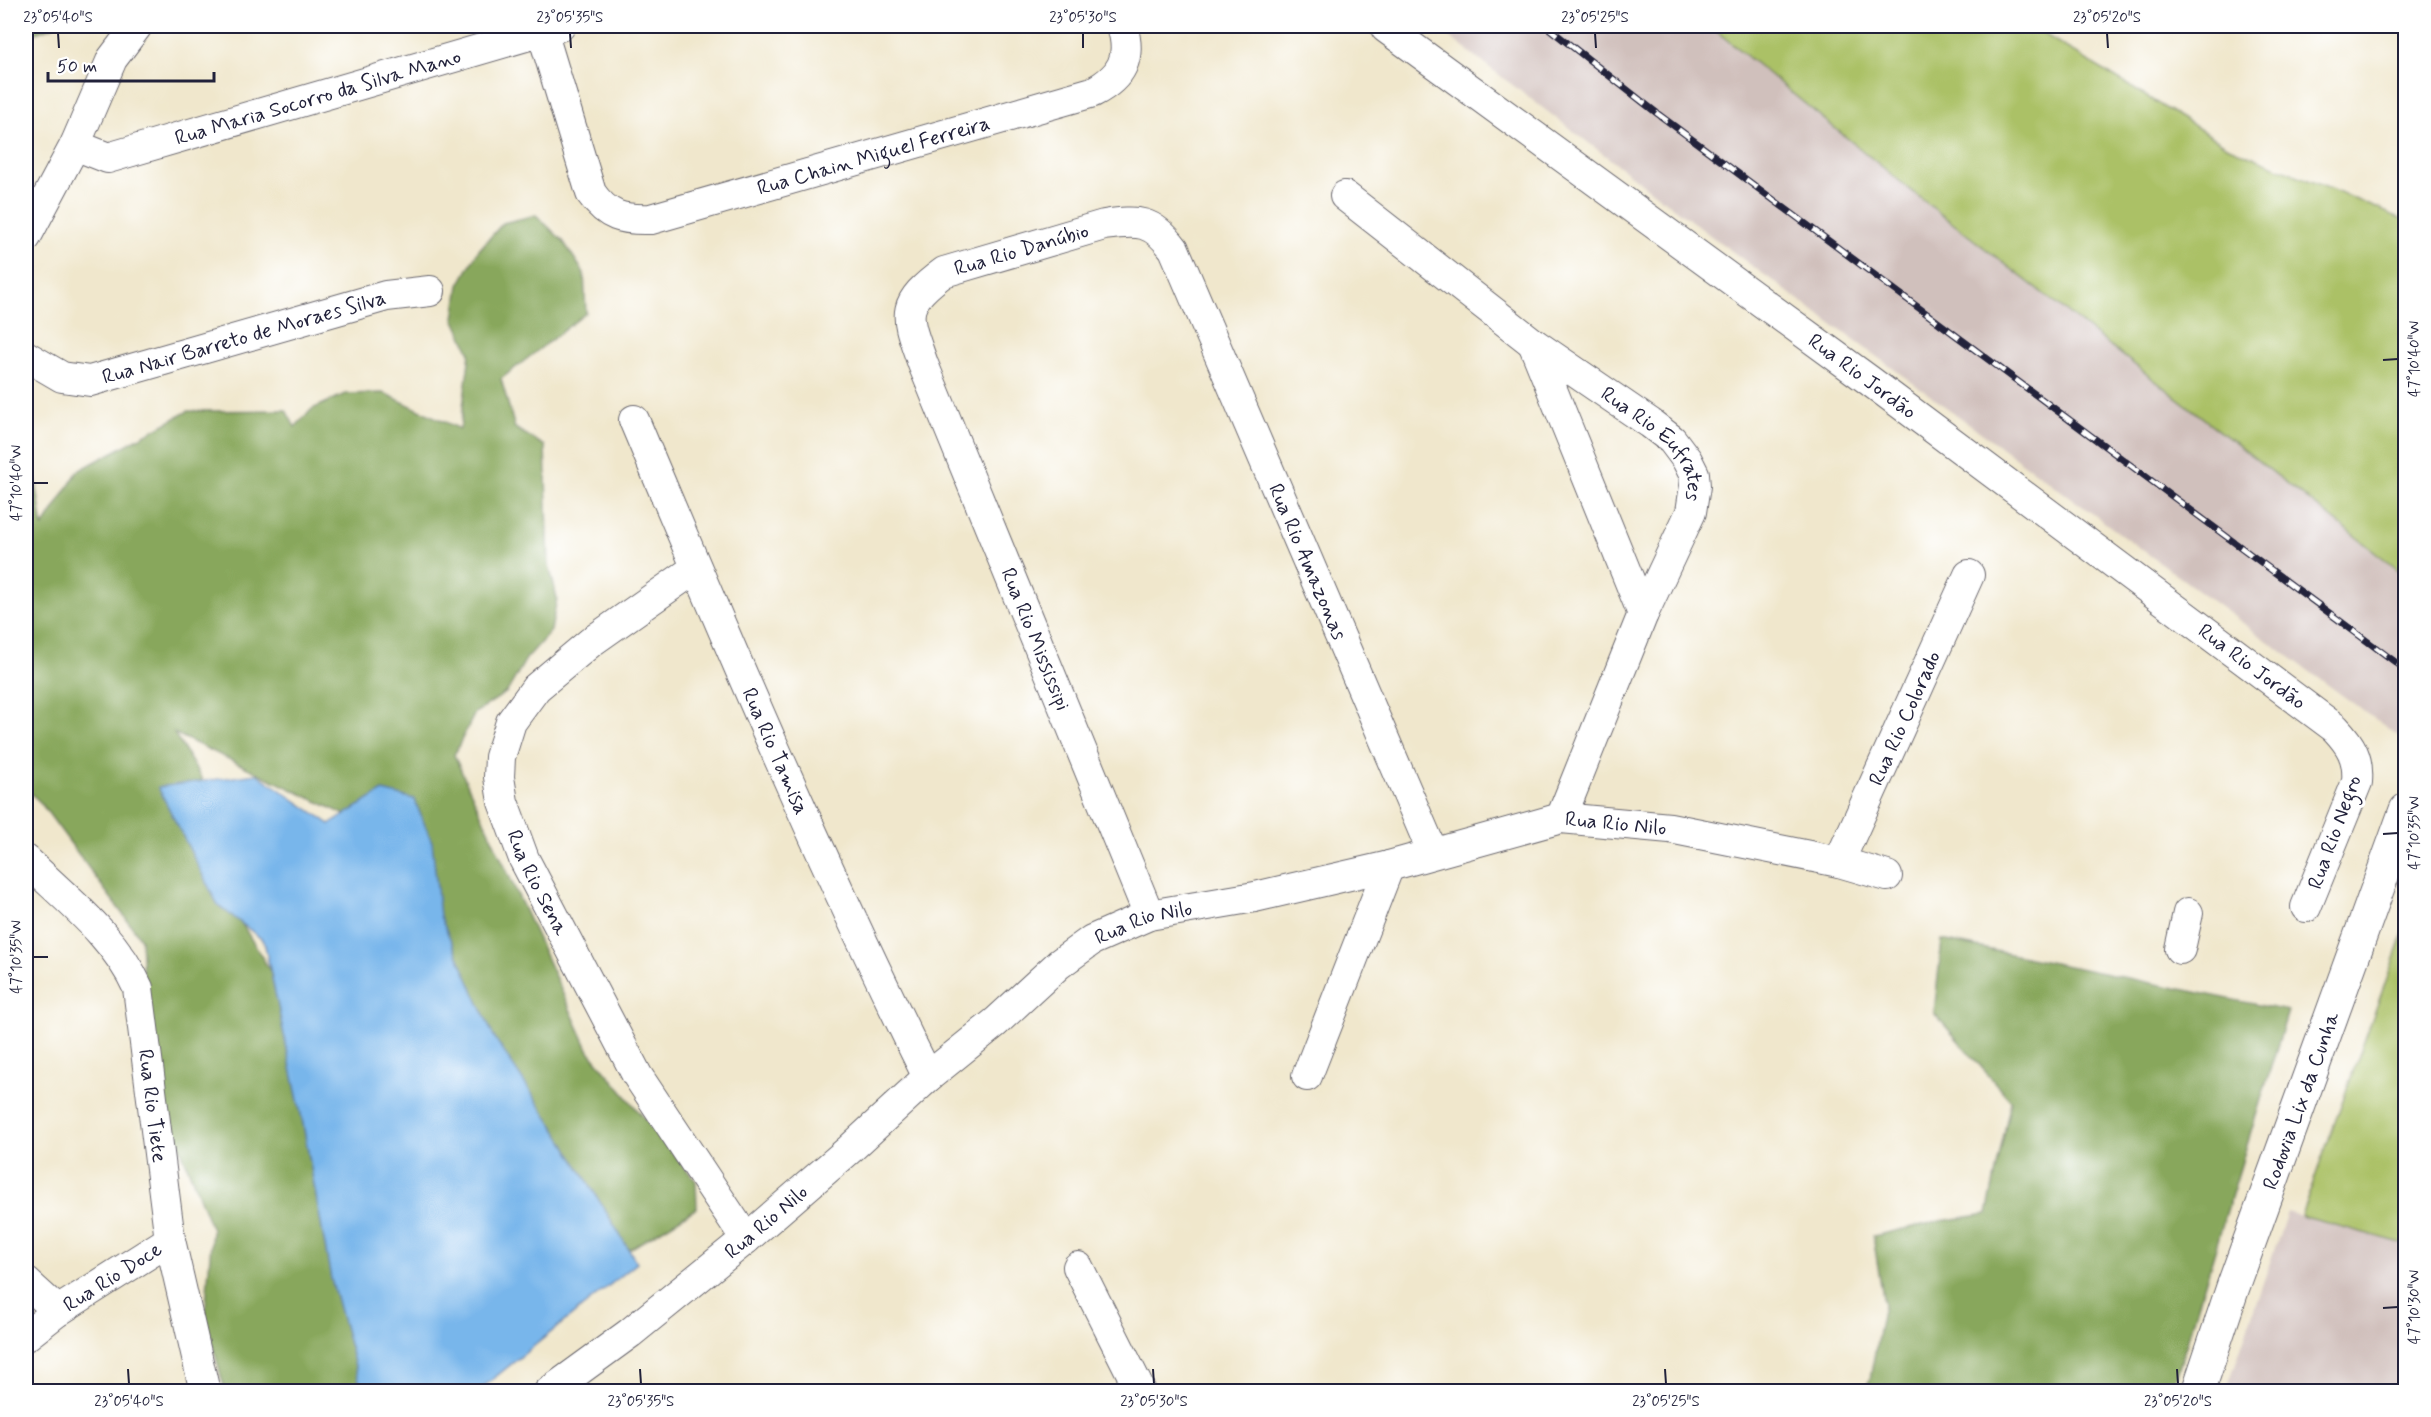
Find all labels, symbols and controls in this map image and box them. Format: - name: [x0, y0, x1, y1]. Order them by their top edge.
- text: 23°05'40"S: [23, 8, 93, 28]
- text: 23°05'35"S: [537, 8, 603, 28]
- text: 23°05'30"S: [1049, 8, 1117, 28]
- text: 23°05'25"S: [1561, 8, 1629, 28]
- text: 23°05'20"S: [2073, 8, 2141, 28]
- street label: Rua Maria Socorro da Silva Mano: [172, 43, 464, 153]
- scale bar: [48, 45, 214, 83]
- text: 50 m: [57, 55, 97, 79]
- street label: Rua Chain Miguel Ferreira: [754, 109, 993, 203]
- street label: Rua Rio Danúbio: [951, 217, 1092, 283]
- street label: Rua Nair Barreto de Moraes Silva: [99, 284, 389, 392]
- text: 47°10'40"W: [2405, 321, 2425, 397]
- street label: Rua Rio Jordão: [1802, 327, 1922, 426]
- street label: Rua Rio Eufrates: [1595, 380, 1708, 503]
- text: 47°10'40"W: [7, 445, 27, 521]
- street label: Rua Rio Amazonas: [1261, 479, 1353, 644]
- street label: Rua Rio Mississipi: [994, 564, 1076, 715]
- street label: Rua Rio Jordão: [2192, 618, 2311, 717]
- street label: Rua Rio Colorado: [1862, 647, 1948, 790]
- street label: Rua Rio Tamisa: [735, 684, 815, 819]
- street label: Rua Rio Negro: [2301, 771, 2370, 894]
- text: 47°10'35"W: [2405, 796, 2425, 870]
- street label: Rua Rio Nilo: [1564, 805, 1668, 843]
- street label: Rua Rio Sena: [499, 826, 575, 941]
- street label: Rua Rio Nilo: [1091, 895, 1194, 952]
- text: 47°10'35"W: [7, 920, 27, 994]
- street label: Rodovia Lix da Cunha: [2256, 1008, 2347, 1194]
- street label: Rua Rio Tiete: [131, 1048, 173, 1164]
- street label: Rua Rio Nilo: [719, 1179, 814, 1266]
- street label: Rua Rio Doce: [58, 1235, 168, 1319]
- text: 47°10'30"W: [2405, 1270, 2425, 1344]
- text: 23°05'40"S: [94, 1392, 164, 1412]
- text: 23°05'35"S: [608, 1392, 674, 1412]
- text: 23°05'30"S: [1120, 1392, 1188, 1412]
- text: 23°05'25"S: [1632, 1392, 1700, 1412]
- text: 23°05'20"S: [2144, 1392, 2212, 1412]

